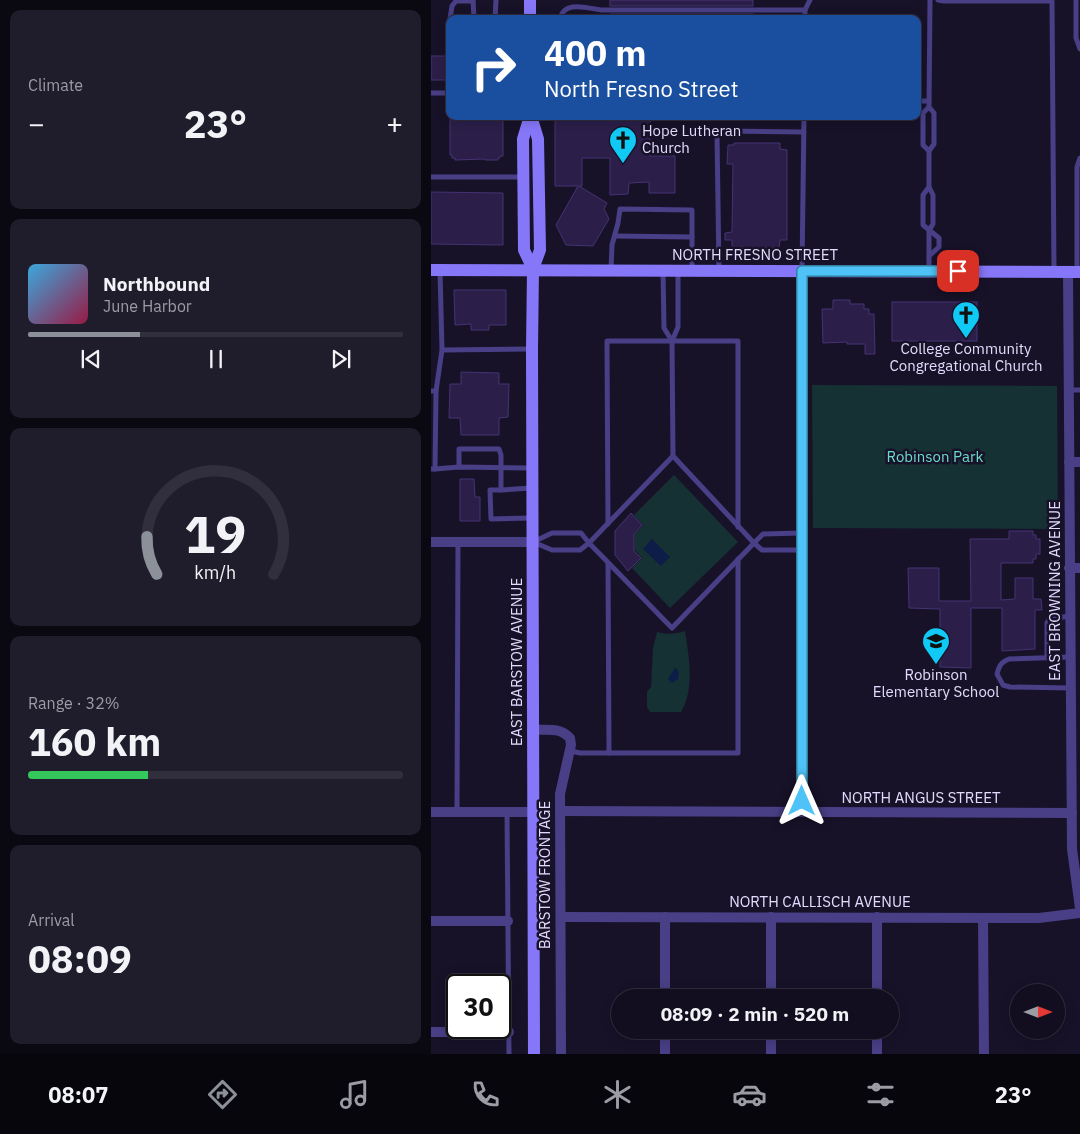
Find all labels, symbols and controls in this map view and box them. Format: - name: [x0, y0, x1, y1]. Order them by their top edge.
- text: 400 m: [544, 30, 647, 76]
- icon: right: [461, 35, 526, 100]
- text: North Fresno Street: [544, 74, 738, 103]
- text: Climate: [28, 75, 83, 95]
- text: 23°: [184, 99, 247, 148]
- text: −: [28, 105, 45, 142]
- text: +: [386, 105, 403, 142]
- place label: Hope Lutheran Church: [642, 121, 741, 157]
- church icon: Hope Lutheran Church: [608, 125, 638, 164]
- street label: NORTH FRESNO STREET: [672, 245, 839, 264]
- pin: [937, 250, 979, 292]
- icon: arrive: [944, 257, 972, 285]
- text: Northbound: [103, 272, 210, 296]
- text: June Harbor: [103, 296, 192, 316]
- church icon: College Community Congregational Church: [951, 300, 981, 339]
- place label: College Community Congregational Church: [889, 339, 1043, 375]
- icon: previous: [77, 345, 105, 373]
- icon: pause: [202, 345, 230, 373]
- icon: next: [327, 345, 355, 373]
- park label: Robinson Park: [887, 447, 984, 466]
- text: 19: [184, 500, 247, 567]
- street label: EAST BROWNING AVENUE: [1045, 501, 1064, 681]
- text: km/h: [195, 561, 237, 584]
- street label: EAST BARSTOW AVENUE: [507, 578, 526, 746]
- school or university icon: Robinson Elementary School: [921, 626, 951, 665]
- place label: Robinson Elementary School: [873, 665, 999, 701]
- text: Range · 32%: [28, 693, 120, 713]
- text: 160 km: [28, 717, 161, 766]
- position arrow: [775, 774, 827, 826]
- street label: NORTH ANGUS STREET: [841, 788, 1001, 807]
- street label: BARSTOW FRONTAGE: [535, 801, 554, 949]
- street label: NORTH CALLISCH AVENUE: [729, 892, 911, 911]
- text: Arrival: [28, 910, 75, 930]
- text: 08:09: [28, 934, 132, 983]
- speed limit sign: 30: [446, 974, 511, 1039]
- north arrow: [1010, 984, 1065, 1039]
- map controls: [1010, 984, 1065, 1039]
- text: 08:09 · 2 min · 520 m: [661, 1002, 849, 1026]
- icon: directions: [205, 1077, 240, 1112]
- icon: music: [337, 1077, 372, 1112]
- icon: phone: [468, 1077, 503, 1112]
- icon: climate: [600, 1077, 635, 1112]
- icon: car: [732, 1077, 767, 1112]
- icon: filters: [863, 1077, 898, 1112]
- text: 08:07: [48, 1080, 108, 1109]
- text: 23°: [995, 1080, 1032, 1109]

